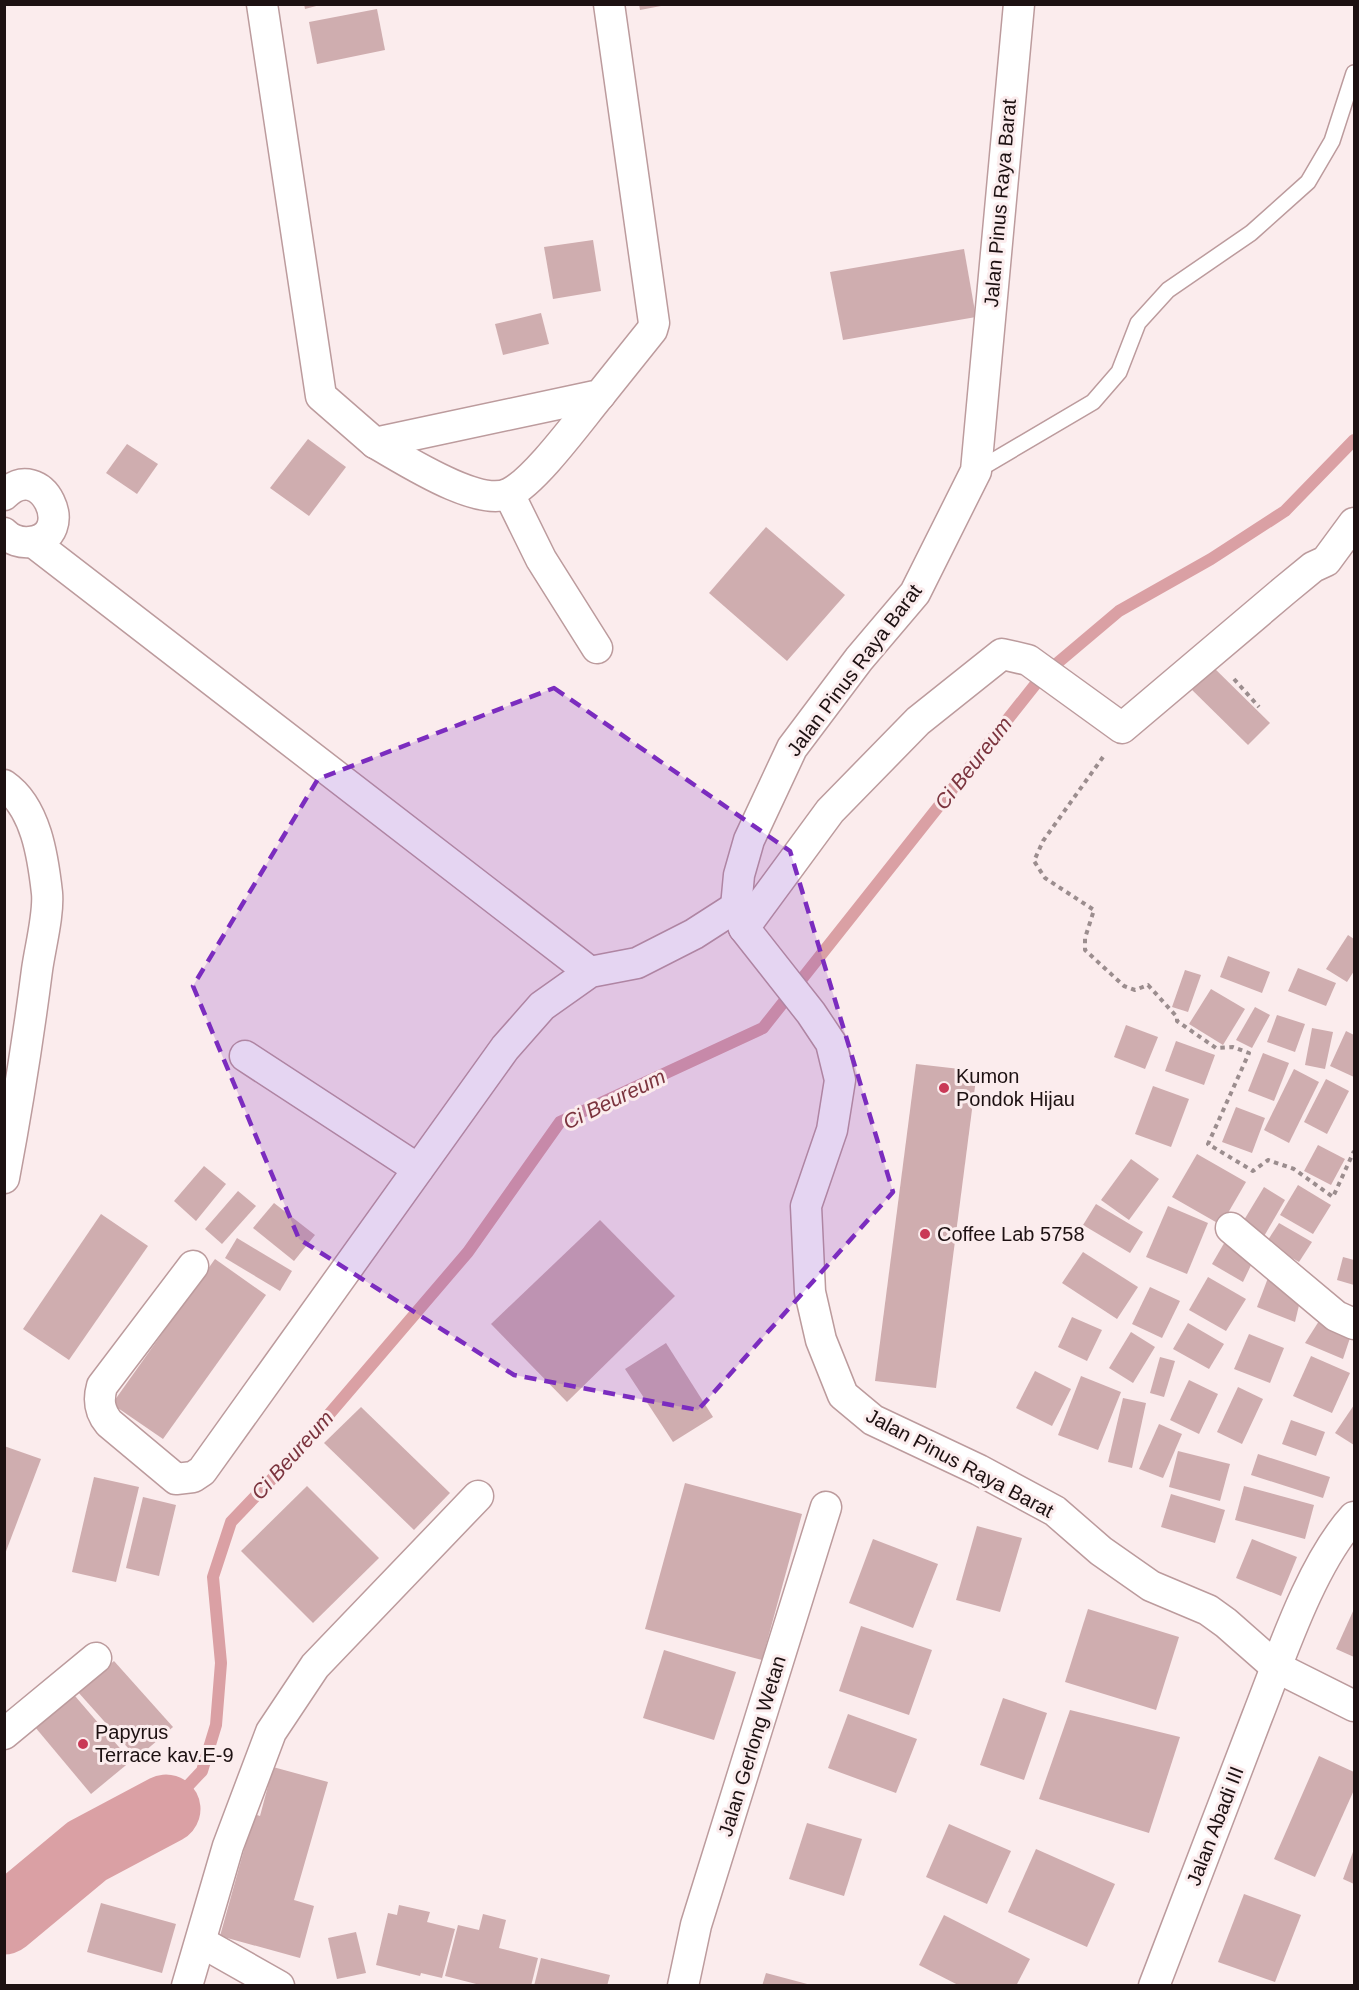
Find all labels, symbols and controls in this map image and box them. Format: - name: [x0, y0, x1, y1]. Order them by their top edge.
- street label: Jalan Pinus Raya Barat: [980, 98, 1020, 308]
- street label: Jalan Pinus Raya Barat: [782, 580, 926, 760]
- water label: Ci Beureum: [930, 712, 1016, 814]
- water label: Ci Beureum: [559, 1064, 669, 1134]
- place label: Kumon Pondok Hijau: [956, 1065, 1075, 1110]
- marker: Kumon Pondok Hijau: [937, 1081, 951, 1095]
- place label: Coffee Lab 5758: [937, 1223, 1085, 1245]
- marker: Coffee Lab 5758: [918, 1227, 932, 1241]
- street label: Jalan Pinus Raya Barat: [863, 1404, 1058, 1522]
- water label: Ci Beureum: [246, 1406, 338, 1504]
- street label: Jalan Gerlong Wetan: [714, 1653, 790, 1839]
- place label: Papyrus Terrace kav.E-9: [95, 1721, 234, 1766]
- marker: Papyrus Terrace kav.E-9: [76, 1737, 90, 1751]
- street label: Jalan Abadi III: [1182, 1763, 1248, 1889]

